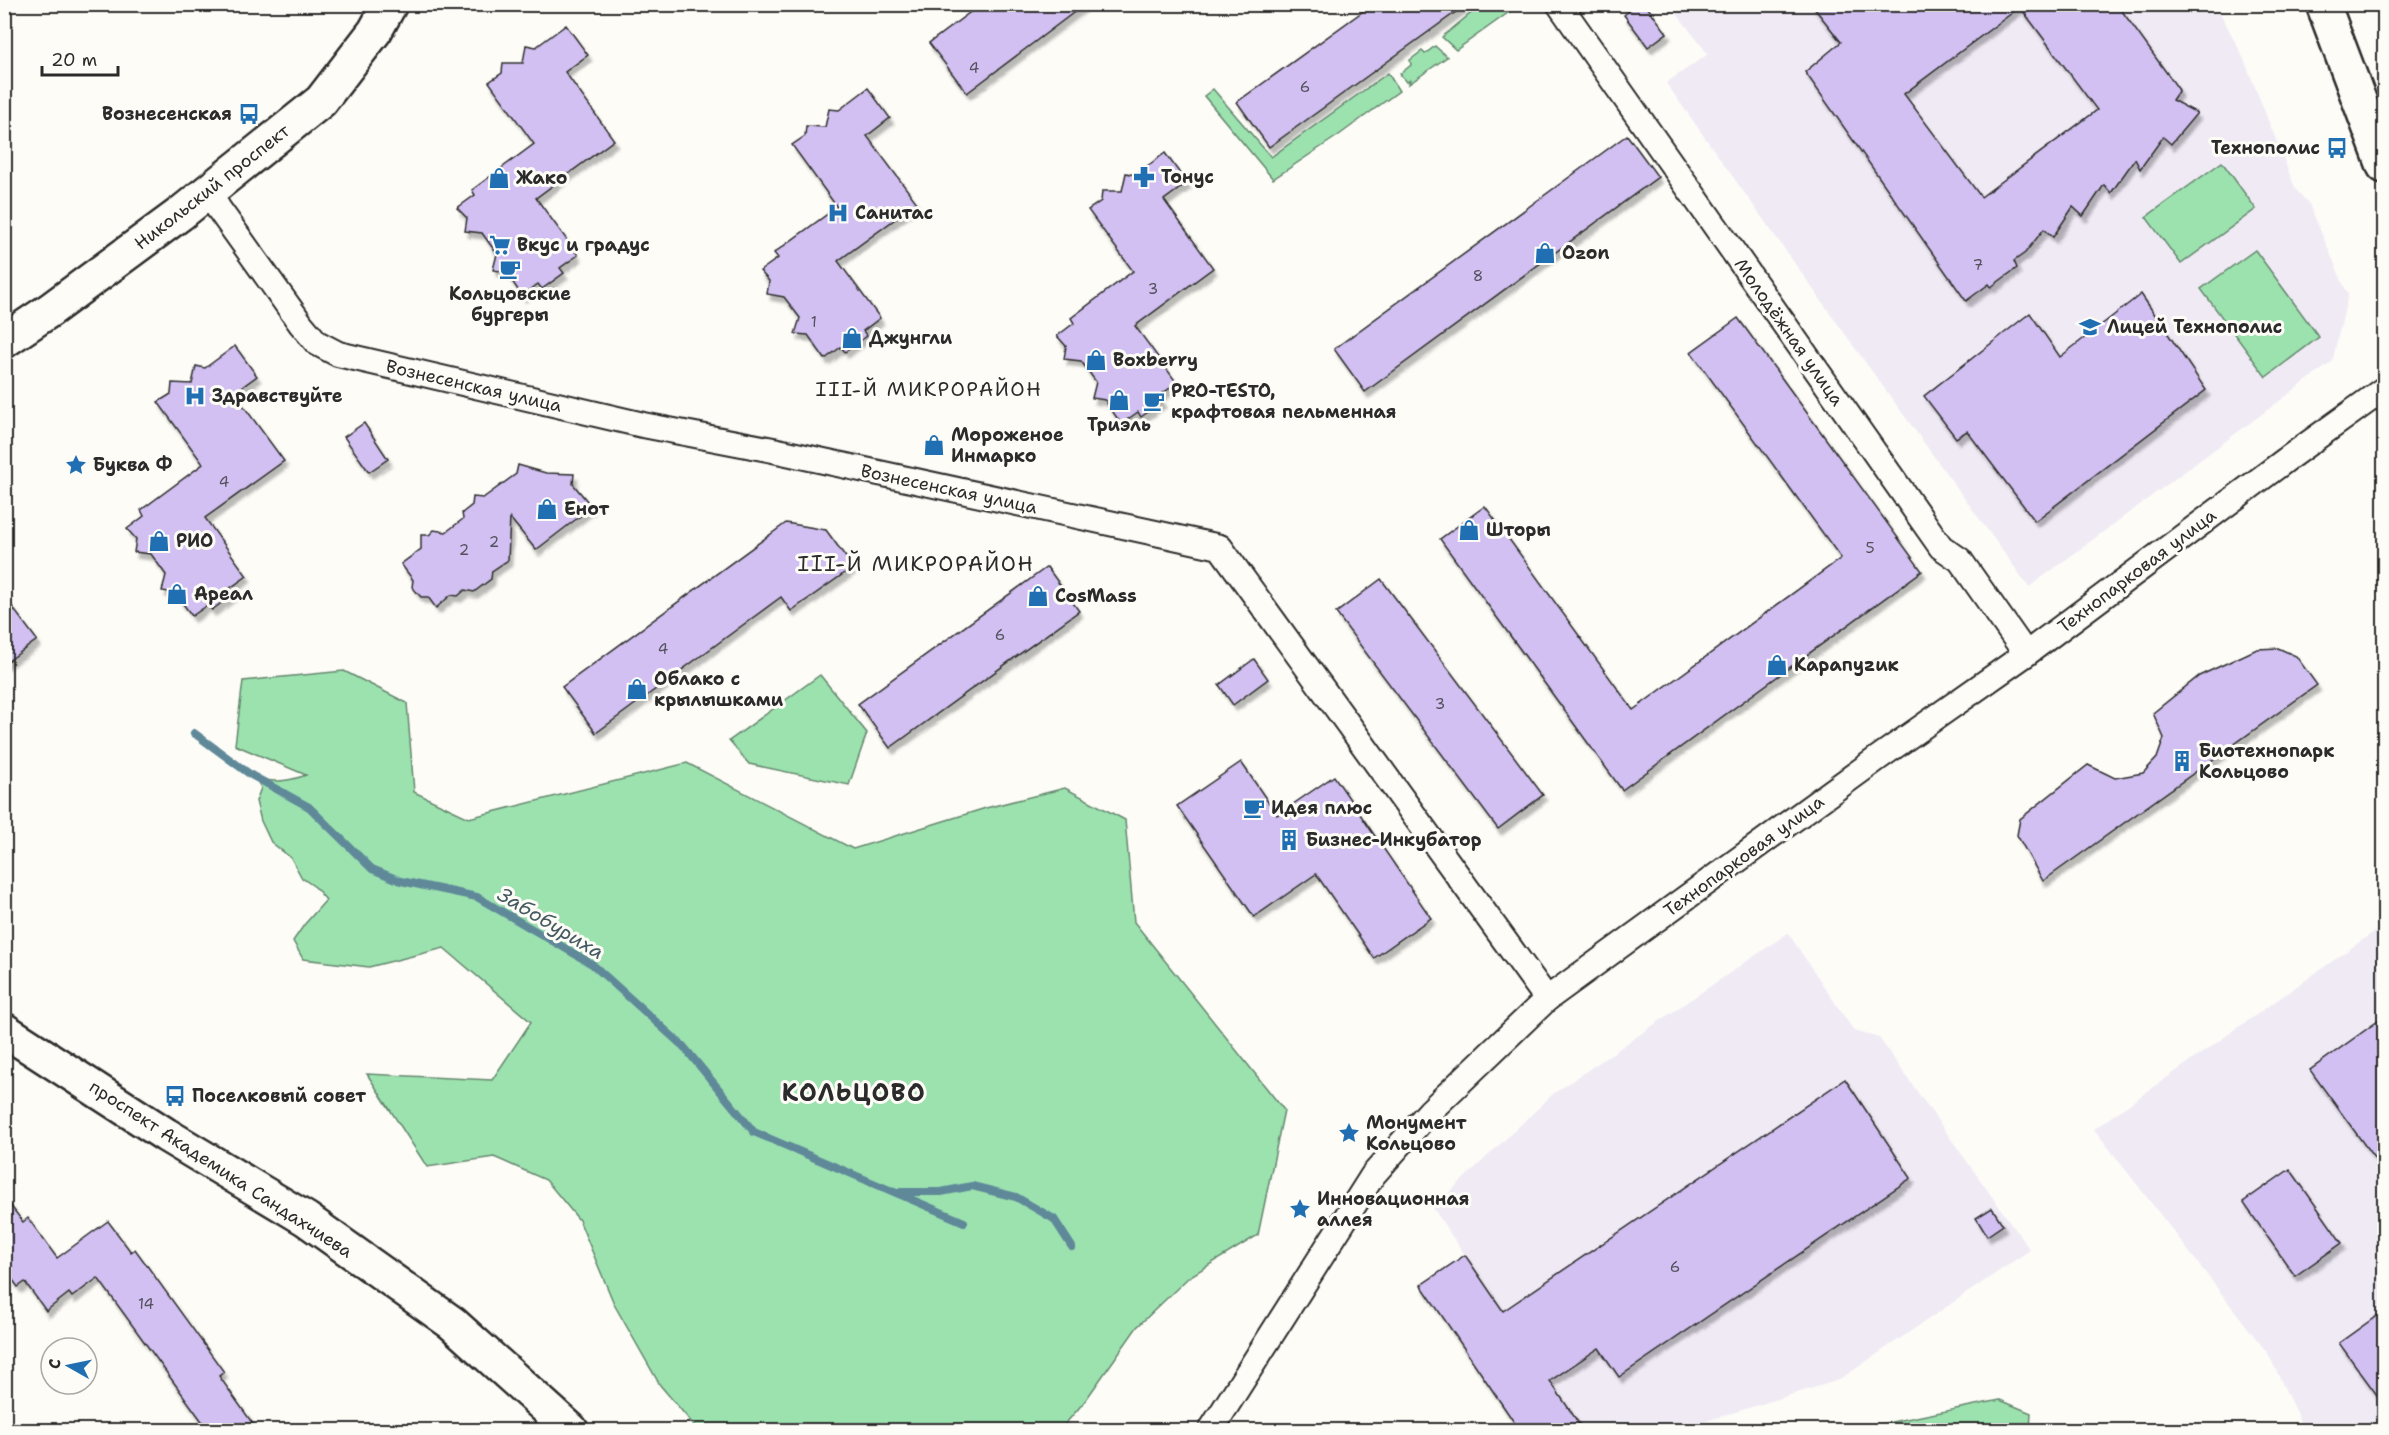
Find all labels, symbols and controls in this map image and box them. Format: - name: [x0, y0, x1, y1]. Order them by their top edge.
- scale bar: [42, 39, 118, 77]
- text: 20 m: [51, 48, 97, 72]
- house number: 4: [969, 58, 979, 78]
- house number: 6: [1300, 77, 1310, 97]
- place label: Вознесенская: [102, 102, 232, 126]
- bus stop icon: Вознесенская: [237, 102, 261, 126]
- street label: Никольский проспект: [130, 118, 295, 255]
- place label: Технополис: [2211, 136, 2320, 160]
- bus stop icon: Технополис: [2325, 136, 2349, 160]
- pharmacy icon: Тонус: [1132, 165, 1156, 189]
- place label: Тонус: [1161, 165, 1214, 189]
- shop icon: Жако: [487, 166, 511, 190]
- place label: Жако: [516, 166, 567, 190]
- hospital icon: Санитас: [826, 201, 850, 225]
- place label: Санитас: [855, 201, 933, 225]
- supermarket icon: Вкус и градус: [488, 233, 512, 257]
- place label: Вкус и градус: [517, 233, 650, 257]
- shop icon: Ozon: [1533, 241, 1557, 265]
- place label: Ozon: [1562, 241, 1609, 265]
- street label: Молодёжная улица: [1729, 253, 1849, 411]
- house number: 7: [1973, 255, 1983, 275]
- cafe icon: Кольцовские бургеры: [498, 257, 522, 281]
- house number: 8: [1473, 266, 1483, 286]
- house number: 3: [1148, 279, 1158, 299]
- place label: Кольцовские бургеры: [449, 282, 571, 327]
- house number: 1: [811, 312, 817, 332]
- school or university icon: Лицей Технополис: [2078, 315, 2102, 339]
- place label: Лицей Технополис: [2107, 315, 2282, 339]
- shop icon: Джунгли: [840, 326, 864, 350]
- place label: Джунгли: [869, 326, 953, 350]
- shop icon: Boxberry: [1084, 348, 1108, 372]
- place label: Boxberry: [1113, 348, 1198, 372]
- street label: Вознесенская улица: [384, 354, 564, 418]
- district label: III-Й МИКРОРАЙОН: [816, 376, 1042, 402]
- place label: PRO-TESTO, крафтовая пельменная: [1171, 379, 1397, 424]
- hospital icon: Здравствуйте: [183, 384, 207, 408]
- place label: Здравствуйте: [212, 384, 343, 408]
- shop icon: Триэль: [1107, 388, 1131, 412]
- cafe icon: PRO-TESTO, крафтовая пельменная: [1142, 389, 1166, 413]
- place label: Триэль: [1087, 413, 1151, 437]
- place label: Мороженое Инмарко: [951, 423, 1064, 468]
- shop icon: Мороженое Инмарко: [922, 433, 946, 457]
- place icon: Буква Ф: [64, 453, 88, 477]
- place label: Буква Ф: [93, 453, 173, 477]
- street label: Вознесенская улица: [859, 459, 1039, 519]
- house number: 4: [219, 472, 229, 492]
- shop icon: Енот: [535, 497, 559, 521]
- place label: Енот: [564, 497, 609, 521]
- street label: Технопарковая улица: [2053, 503, 2221, 639]
- shop icon: Шторы: [1457, 518, 1481, 542]
- place label: Шторы: [1486, 518, 1551, 542]
- shop icon: РИО: [147, 529, 171, 553]
- place label: РИО: [176, 529, 213, 553]
- house number: 2: [489, 532, 499, 552]
- house number: 5: [1865, 538, 1875, 558]
- house number: 2: [459, 540, 469, 560]
- district label: III-Й МИКРОРАЙОН: [798, 550, 1034, 578]
- shop icon: Ареал: [165, 582, 189, 606]
- place label: Ареал: [194, 582, 253, 606]
- shop icon: CosMass: [1026, 584, 1050, 608]
- place label: CosMass: [1055, 584, 1137, 608]
- house number: 6: [995, 625, 1005, 645]
- house number: 4: [658, 639, 668, 659]
- shop icon: Карапуzик: [1765, 653, 1789, 677]
- place label: Карапуzик: [1794, 653, 1899, 677]
- place label: Облако с крылышками: [654, 667, 784, 712]
- shop icon: Облако с крылышками: [625, 677, 649, 701]
- house number: 3: [1435, 694, 1445, 714]
- place label: Биотехнопарк Кольцово: [2199, 739, 2334, 784]
- building icon: Биотехнопарк Кольцово: [2170, 749, 2194, 773]
- street label: Технопарковая улица: [1659, 790, 1829, 922]
- cafe icon: Идея плюс: [1242, 796, 1266, 820]
- place label: Идея плюс: [1271, 796, 1372, 820]
- building icon: Бизнес-Инкубатор: [1277, 828, 1301, 852]
- place label: Бизнес-Инкубатор: [1306, 828, 1482, 852]
- water label: Забобуриха: [493, 881, 609, 965]
- street label: проспект Академика Сандахчиева: [85, 1075, 357, 1263]
- district label: КОЛЬЦОВО: [782, 1077, 926, 1109]
- bus stop icon: Поселковый совет: [163, 1084, 187, 1108]
- place label: Поселковый совет: [192, 1084, 366, 1108]
- place label: Монумент Кольцово: [1366, 1111, 1467, 1156]
- place icon: Монумент Кольцово: [1337, 1121, 1361, 1145]
- place label: Инновационная аллея: [1317, 1187, 1469, 1232]
- place icon: Инновационная аллея: [1288, 1197, 1312, 1221]
- house number: 6: [1670, 1257, 1680, 1277]
- house number: 14: [138, 1294, 154, 1314]
- north arrow: [39, 1336, 99, 1396]
- text: С: [44, 1357, 66, 1370]

